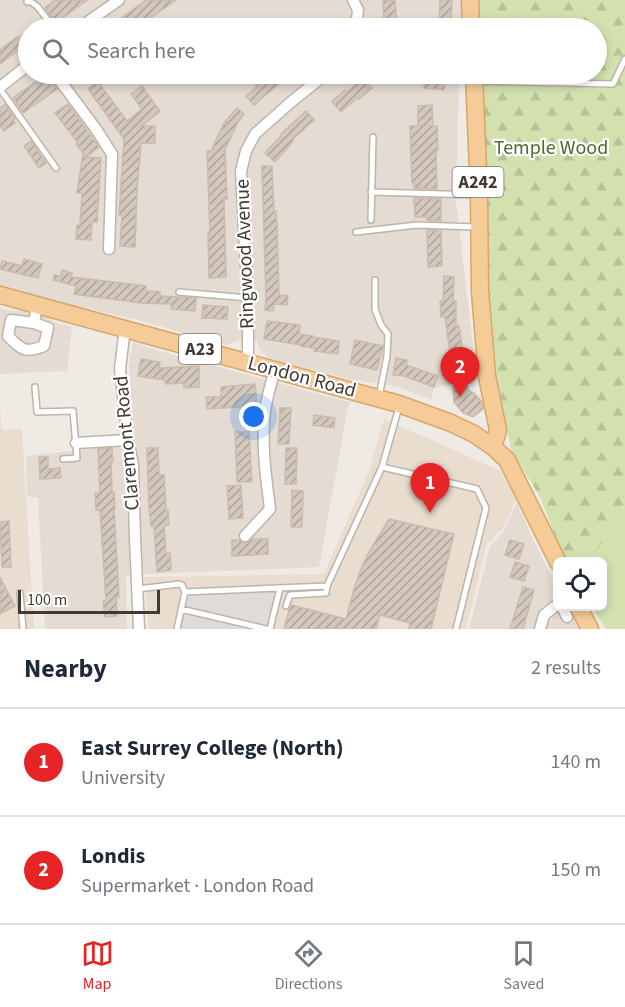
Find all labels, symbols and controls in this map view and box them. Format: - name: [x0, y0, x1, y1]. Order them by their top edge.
- search box: [18, 18, 607, 84]
- icon: search: [39, 35, 72, 68]
- text: Search here: [87, 35, 195, 67]
- park label: Temple Wood: [494, 134, 608, 162]
- road number: A242: [452, 167, 504, 197]
- street label: Ringwood Avenue: [228, 178, 262, 329]
- road number: A23: [179, 334, 221, 364]
- pin: 2: [440, 348, 480, 397]
- street label: London Road: [245, 349, 359, 405]
- street label: Claremont Road: [107, 374, 147, 512]
- your location: [239, 402, 268, 431]
- pin: 1: [410, 464, 450, 513]
- map controls: [553, 557, 607, 611]
- button: locate: [553, 557, 607, 611]
- scale bar: [18, 587, 160, 614]
- text: 100 m: [27, 589, 67, 611]
- text: Nearby: [24, 650, 107, 687]
- text: 2 results: [531, 654, 601, 682]
- text: East Surrey College (North): [81, 732, 344, 764]
- text: 1: [38, 748, 49, 776]
- text: 140 m: [551, 748, 601, 776]
- text: University: [81, 764, 165, 792]
- text: Londis: [81, 840, 145, 872]
- text: 2: [38, 856, 49, 884]
- text: 150 m: [551, 856, 601, 884]
- text: Supermarket · London Road: [81, 872, 314, 900]
- tab: Map: [81, 937, 114, 995]
- tab: Directions: [275, 937, 342, 995]
- tab: Saved: [504, 937, 544, 995]

